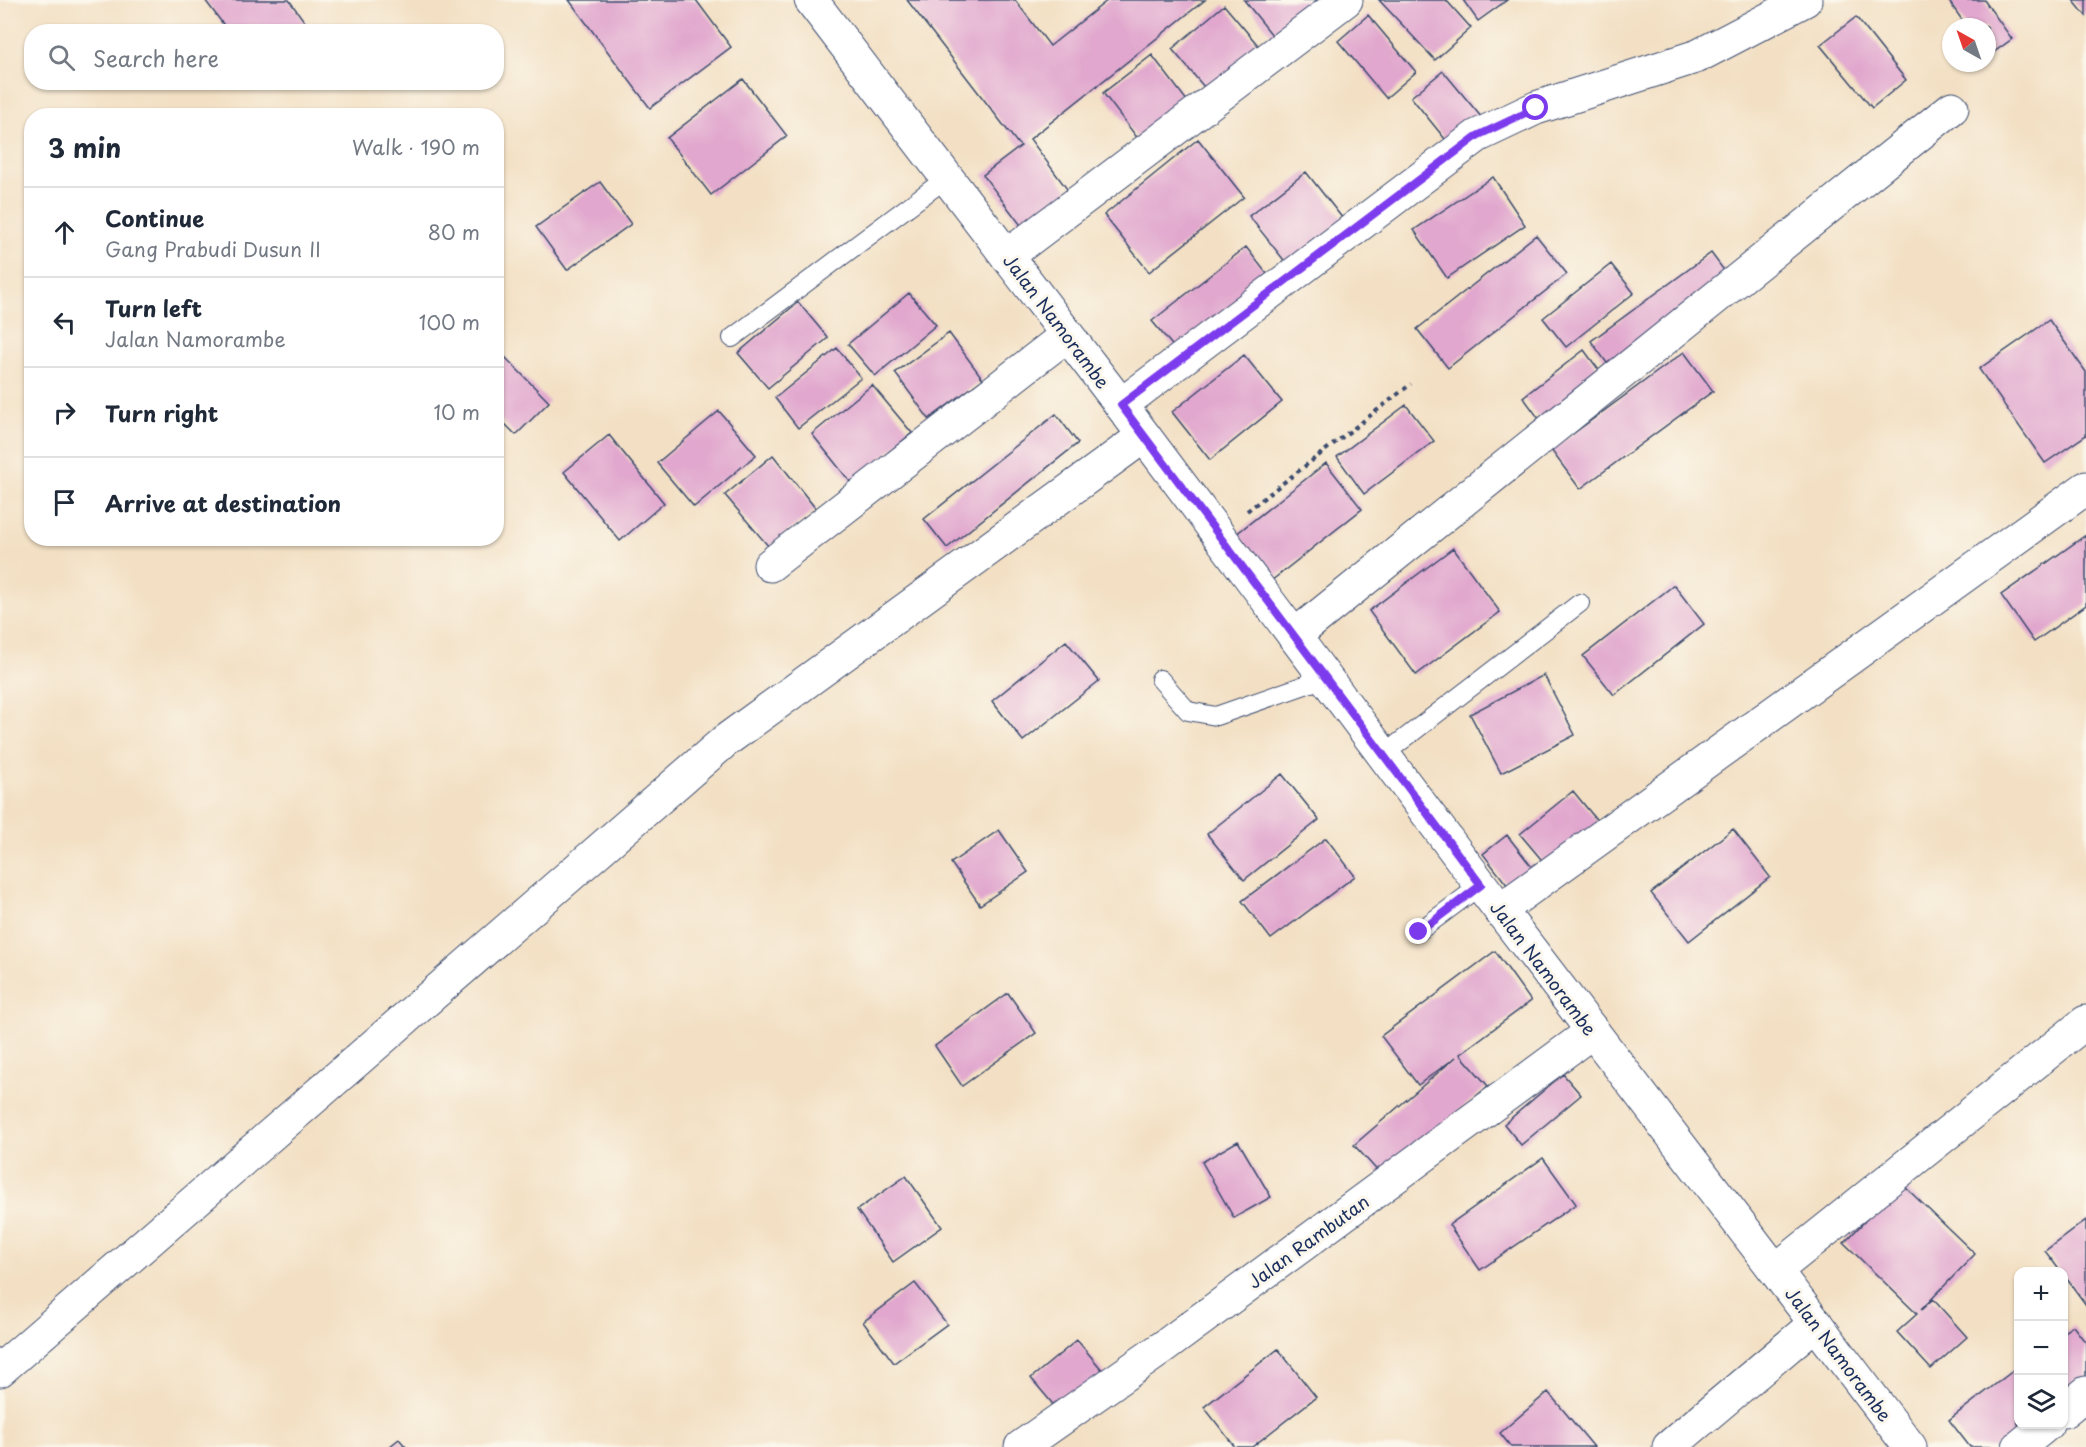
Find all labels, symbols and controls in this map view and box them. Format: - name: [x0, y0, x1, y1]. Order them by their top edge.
- north arrow: [1942, 18, 1996, 72]
- search box: [24, 24, 504, 90]
- icon: search: [45, 41, 78, 74]
- text: Search here: [93, 41, 219, 74]
- route start: [1522, 94, 1548, 120]
- text: 3 min: [48, 128, 121, 167]
- text: Walk · 190 m: [352, 132, 480, 162]
- text: Continue: [105, 201, 204, 234]
- icon: ahead: [48, 216, 81, 249]
- text: 80 m: [428, 217, 480, 247]
- text: Gang Prabudi Dusun II: [105, 234, 321, 264]
- street label: Jalan Namorambe: [997, 248, 1117, 394]
- text: Turn left: [105, 291, 202, 324]
- icon: left: [48, 306, 81, 339]
- text: 100 m: [419, 307, 480, 337]
- text: Jalan Namorambe: [105, 324, 286, 354]
- icon: right: [48, 396, 81, 429]
- text: Turn right: [105, 396, 218, 429]
- text: 10 m: [433, 397, 480, 427]
- icon: arrive: [48, 486, 81, 519]
- text: Arrive at destination: [105, 486, 341, 519]
- street label: Jalan Namorambe: [1484, 895, 1604, 1041]
- route end: [1405, 918, 1431, 944]
- street label: Jalan Rambutan: [1242, 1188, 1374, 1294]
- map controls: [2014, 1267, 2068, 1429]
- button: +: [2014, 1267, 2068, 1321]
- street label: Jalan Namorambe: [1779, 1281, 1899, 1427]
- button: −: [2014, 1321, 2068, 1375]
- button: layers: [2014, 1375, 2068, 1429]

